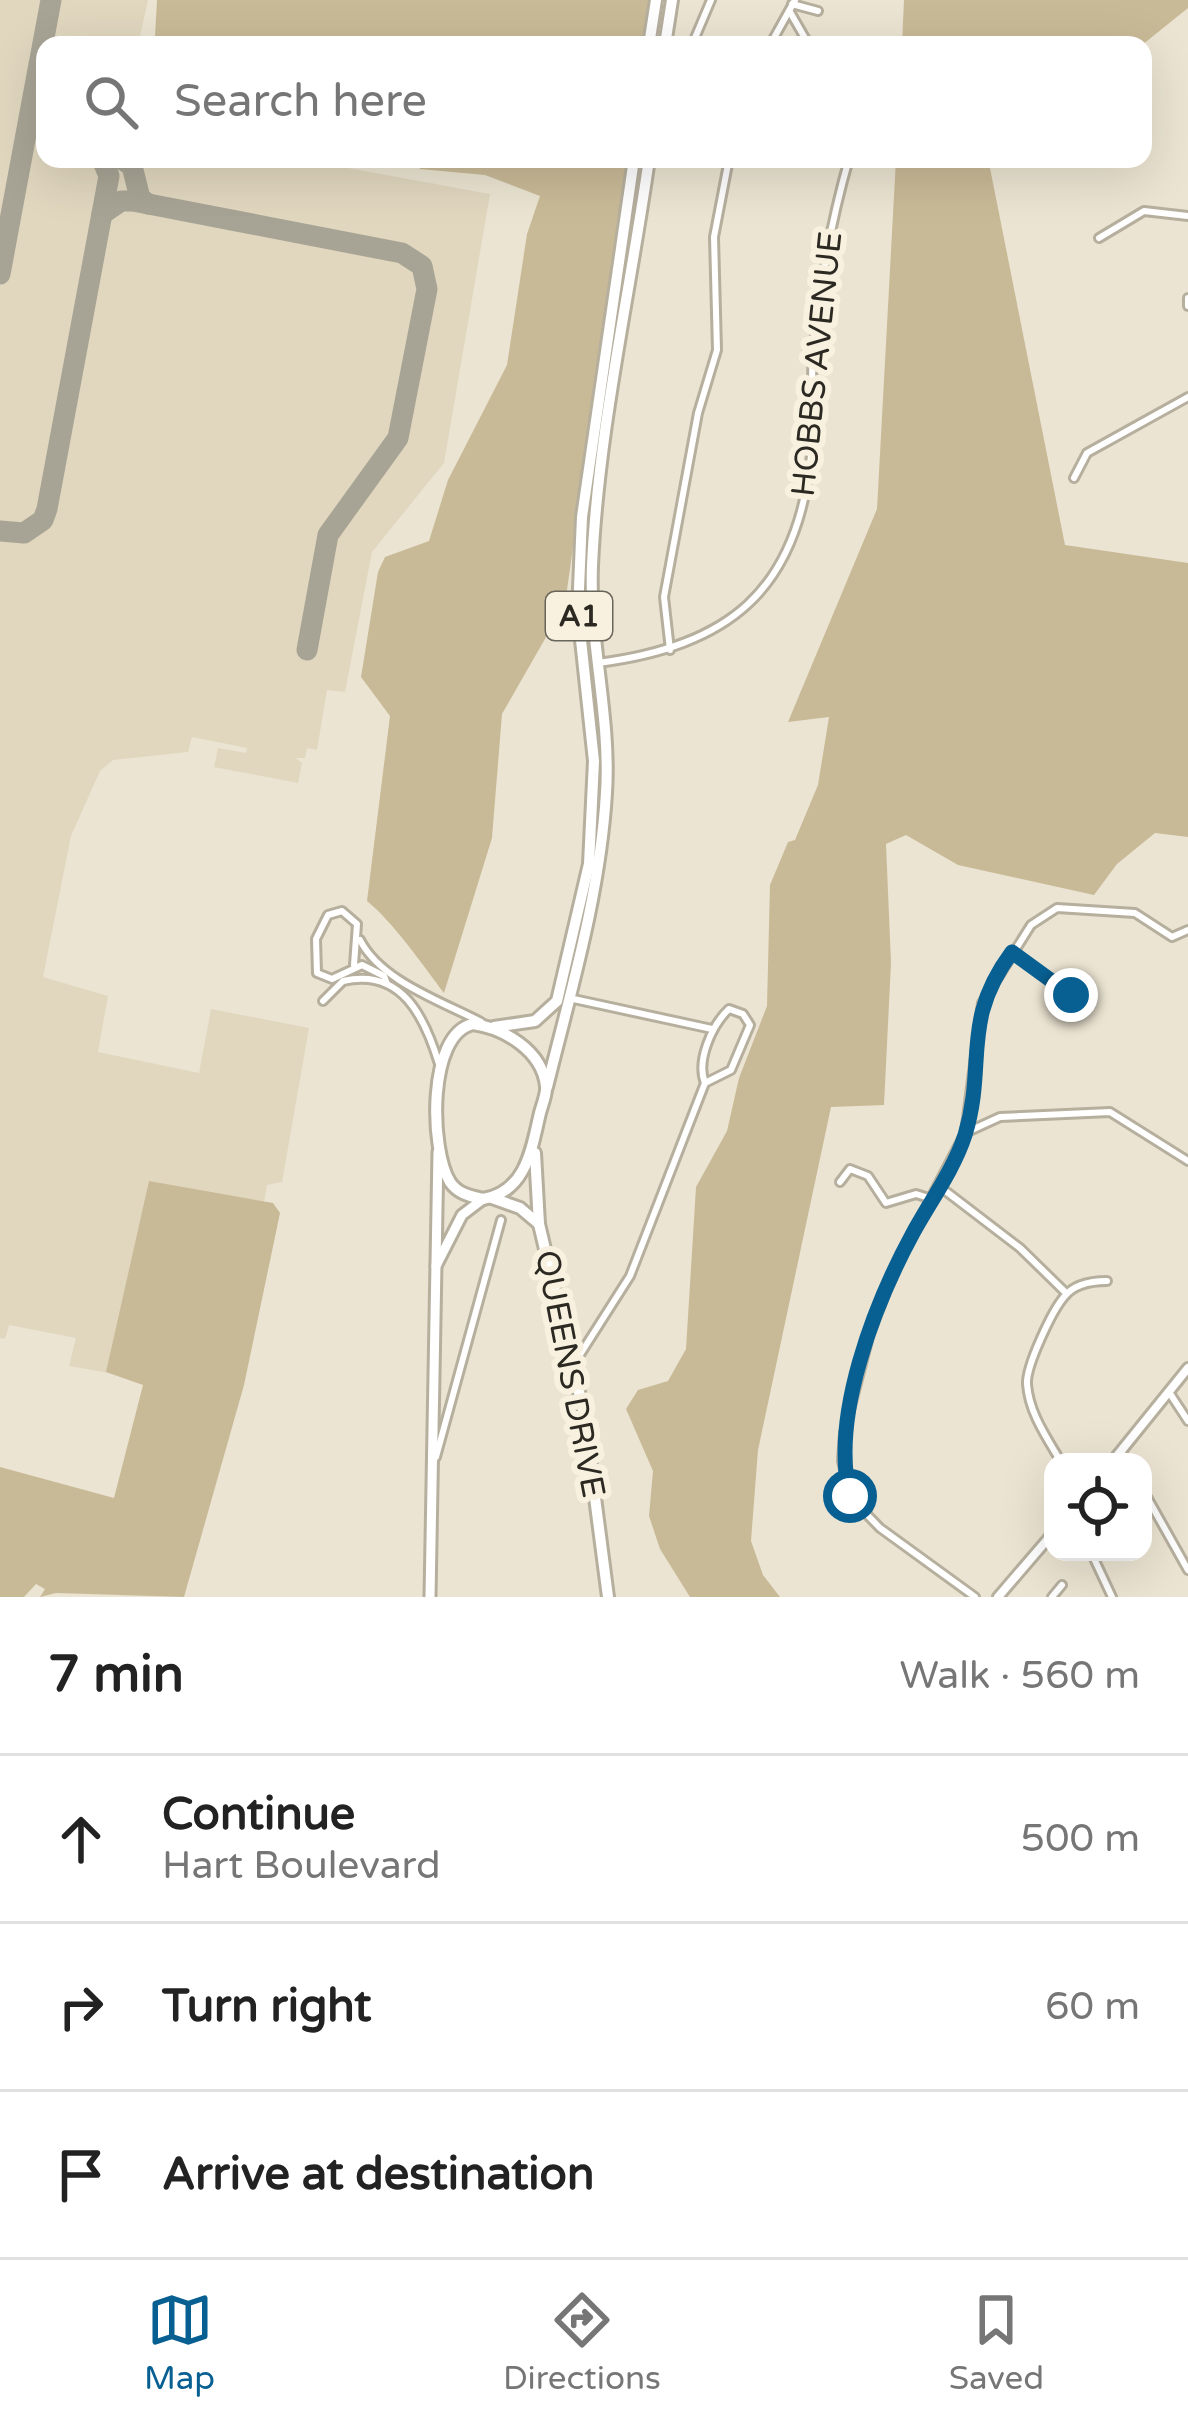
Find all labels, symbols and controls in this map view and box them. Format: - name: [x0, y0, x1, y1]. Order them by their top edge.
- search box: [36, 36, 1152, 168]
- icon: search: [78, 69, 144, 135]
- text: Search here: [174, 75, 427, 129]
- street label: HOBBS AVENUE: [784, 230, 850, 498]
- road number: A1: [546, 592, 612, 640]
- route end: [1044, 968, 1098, 1022]
- street label: QUEENS DRIVE: [527, 1247, 613, 1501]
- map controls: [1044, 1453, 1152, 1561]
- button: locate: [1044, 1453, 1152, 1561]
- route start: [823, 1469, 877, 1523]
- text: 7 min: [48, 1644, 184, 1706]
- text: Walk · 560 m: [899, 1652, 1140, 1699]
- text: Continue: [162, 1788, 355, 1842]
- icon: ahead: [48, 1806, 114, 1872]
- text: 500 m: [1021, 1815, 1140, 1862]
- text: Hart Boulevard: [162, 1842, 441, 1889]
- icon: right: [48, 1974, 114, 2040]
- text: Turn right: [162, 1980, 371, 2034]
- text: 60 m: [1045, 1983, 1140, 2030]
- icon: arrive: [48, 2142, 114, 2208]
- text: Arrive at destination: [162, 2148, 594, 2202]
- tab: Map: [144, 2287, 215, 2398]
- tab: Directions: [503, 2287, 661, 2398]
- tab: Saved: [949, 2287, 1044, 2398]

